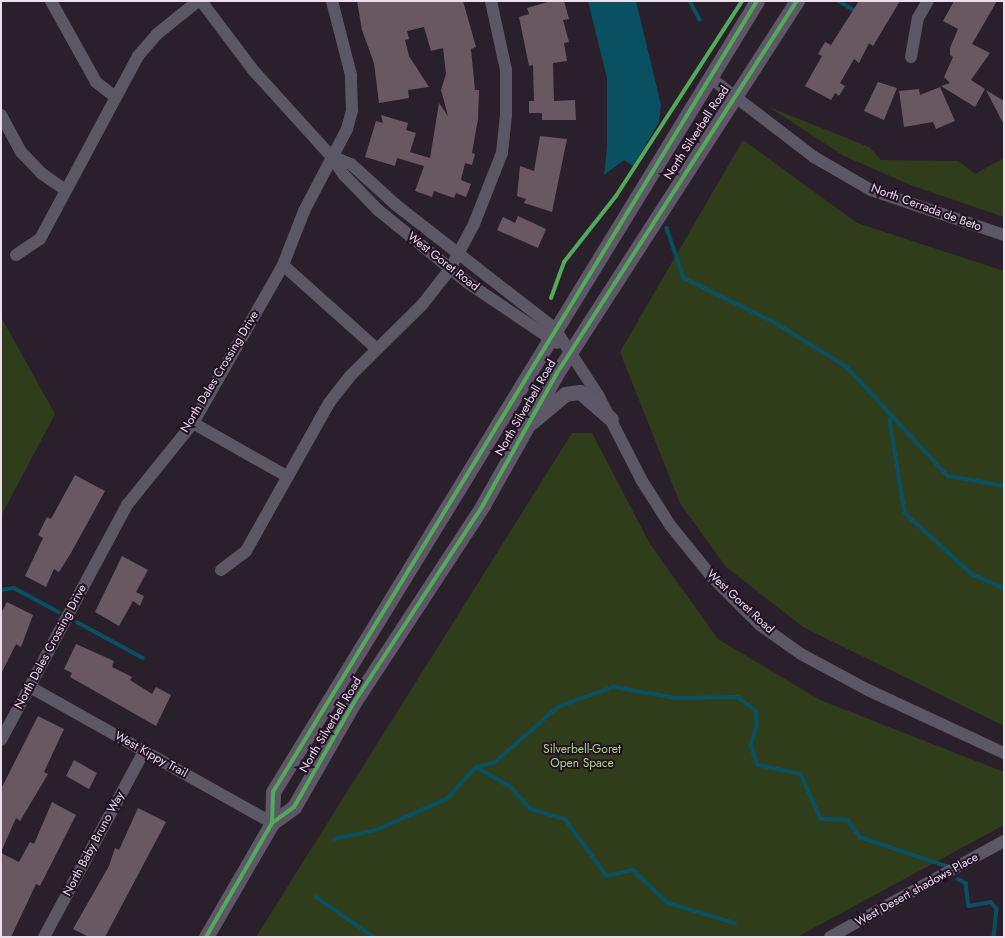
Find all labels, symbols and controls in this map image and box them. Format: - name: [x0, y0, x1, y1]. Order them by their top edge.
- street label: North Silverbell Road: [661, 84, 733, 182]
- street label: North Cerrada de Beto: [869, 181, 983, 235]
- street label: West Goret Road: [404, 230, 482, 294]
- street label: North Dales Crossing Drive: [178, 309, 262, 435]
- street label: North Silverbell Road: [493, 357, 559, 459]
- street label: West Goret Road: [703, 567, 777, 637]
- street label: North Dales Crossing Drive: [12, 582, 90, 712]
- street label: North Silverbell Road: [297, 675, 365, 775]
- street label: West Kippy Trail: [112, 729, 190, 781]
- park label: Silverbell-Goret Open Space: [543, 743, 621, 771]
- street label: North Baby Bruno Way: [60, 789, 128, 899]
- street label: West Desert shadows Place: [853, 850, 981, 930]

